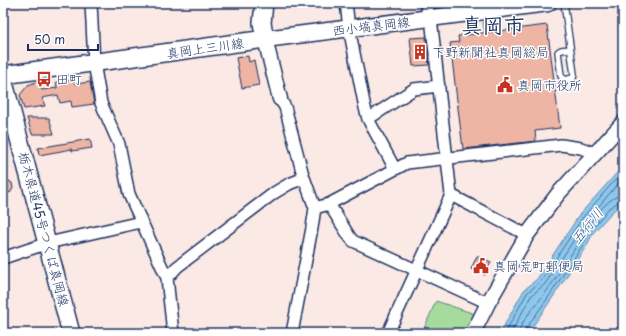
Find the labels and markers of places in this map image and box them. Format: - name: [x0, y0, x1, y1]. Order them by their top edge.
- place label: 下野新聞社真岡総局: [432, 42, 549, 61]
- building icon: 下野新聞社真岡総局: [411, 43, 429, 61]
- place label: 田町: [56, 69, 82, 88]
- bus stop icon: 田町: [35, 70, 53, 88]
- place label: 真岡市役所: [517, 75, 582, 94]
- public building icon: 真岡市役所: [496, 76, 514, 94]
- place label: 真岡荒町郵便局: [493, 256, 584, 275]
- public building icon: 真岡荒町郵便局: [472, 257, 490, 275]

